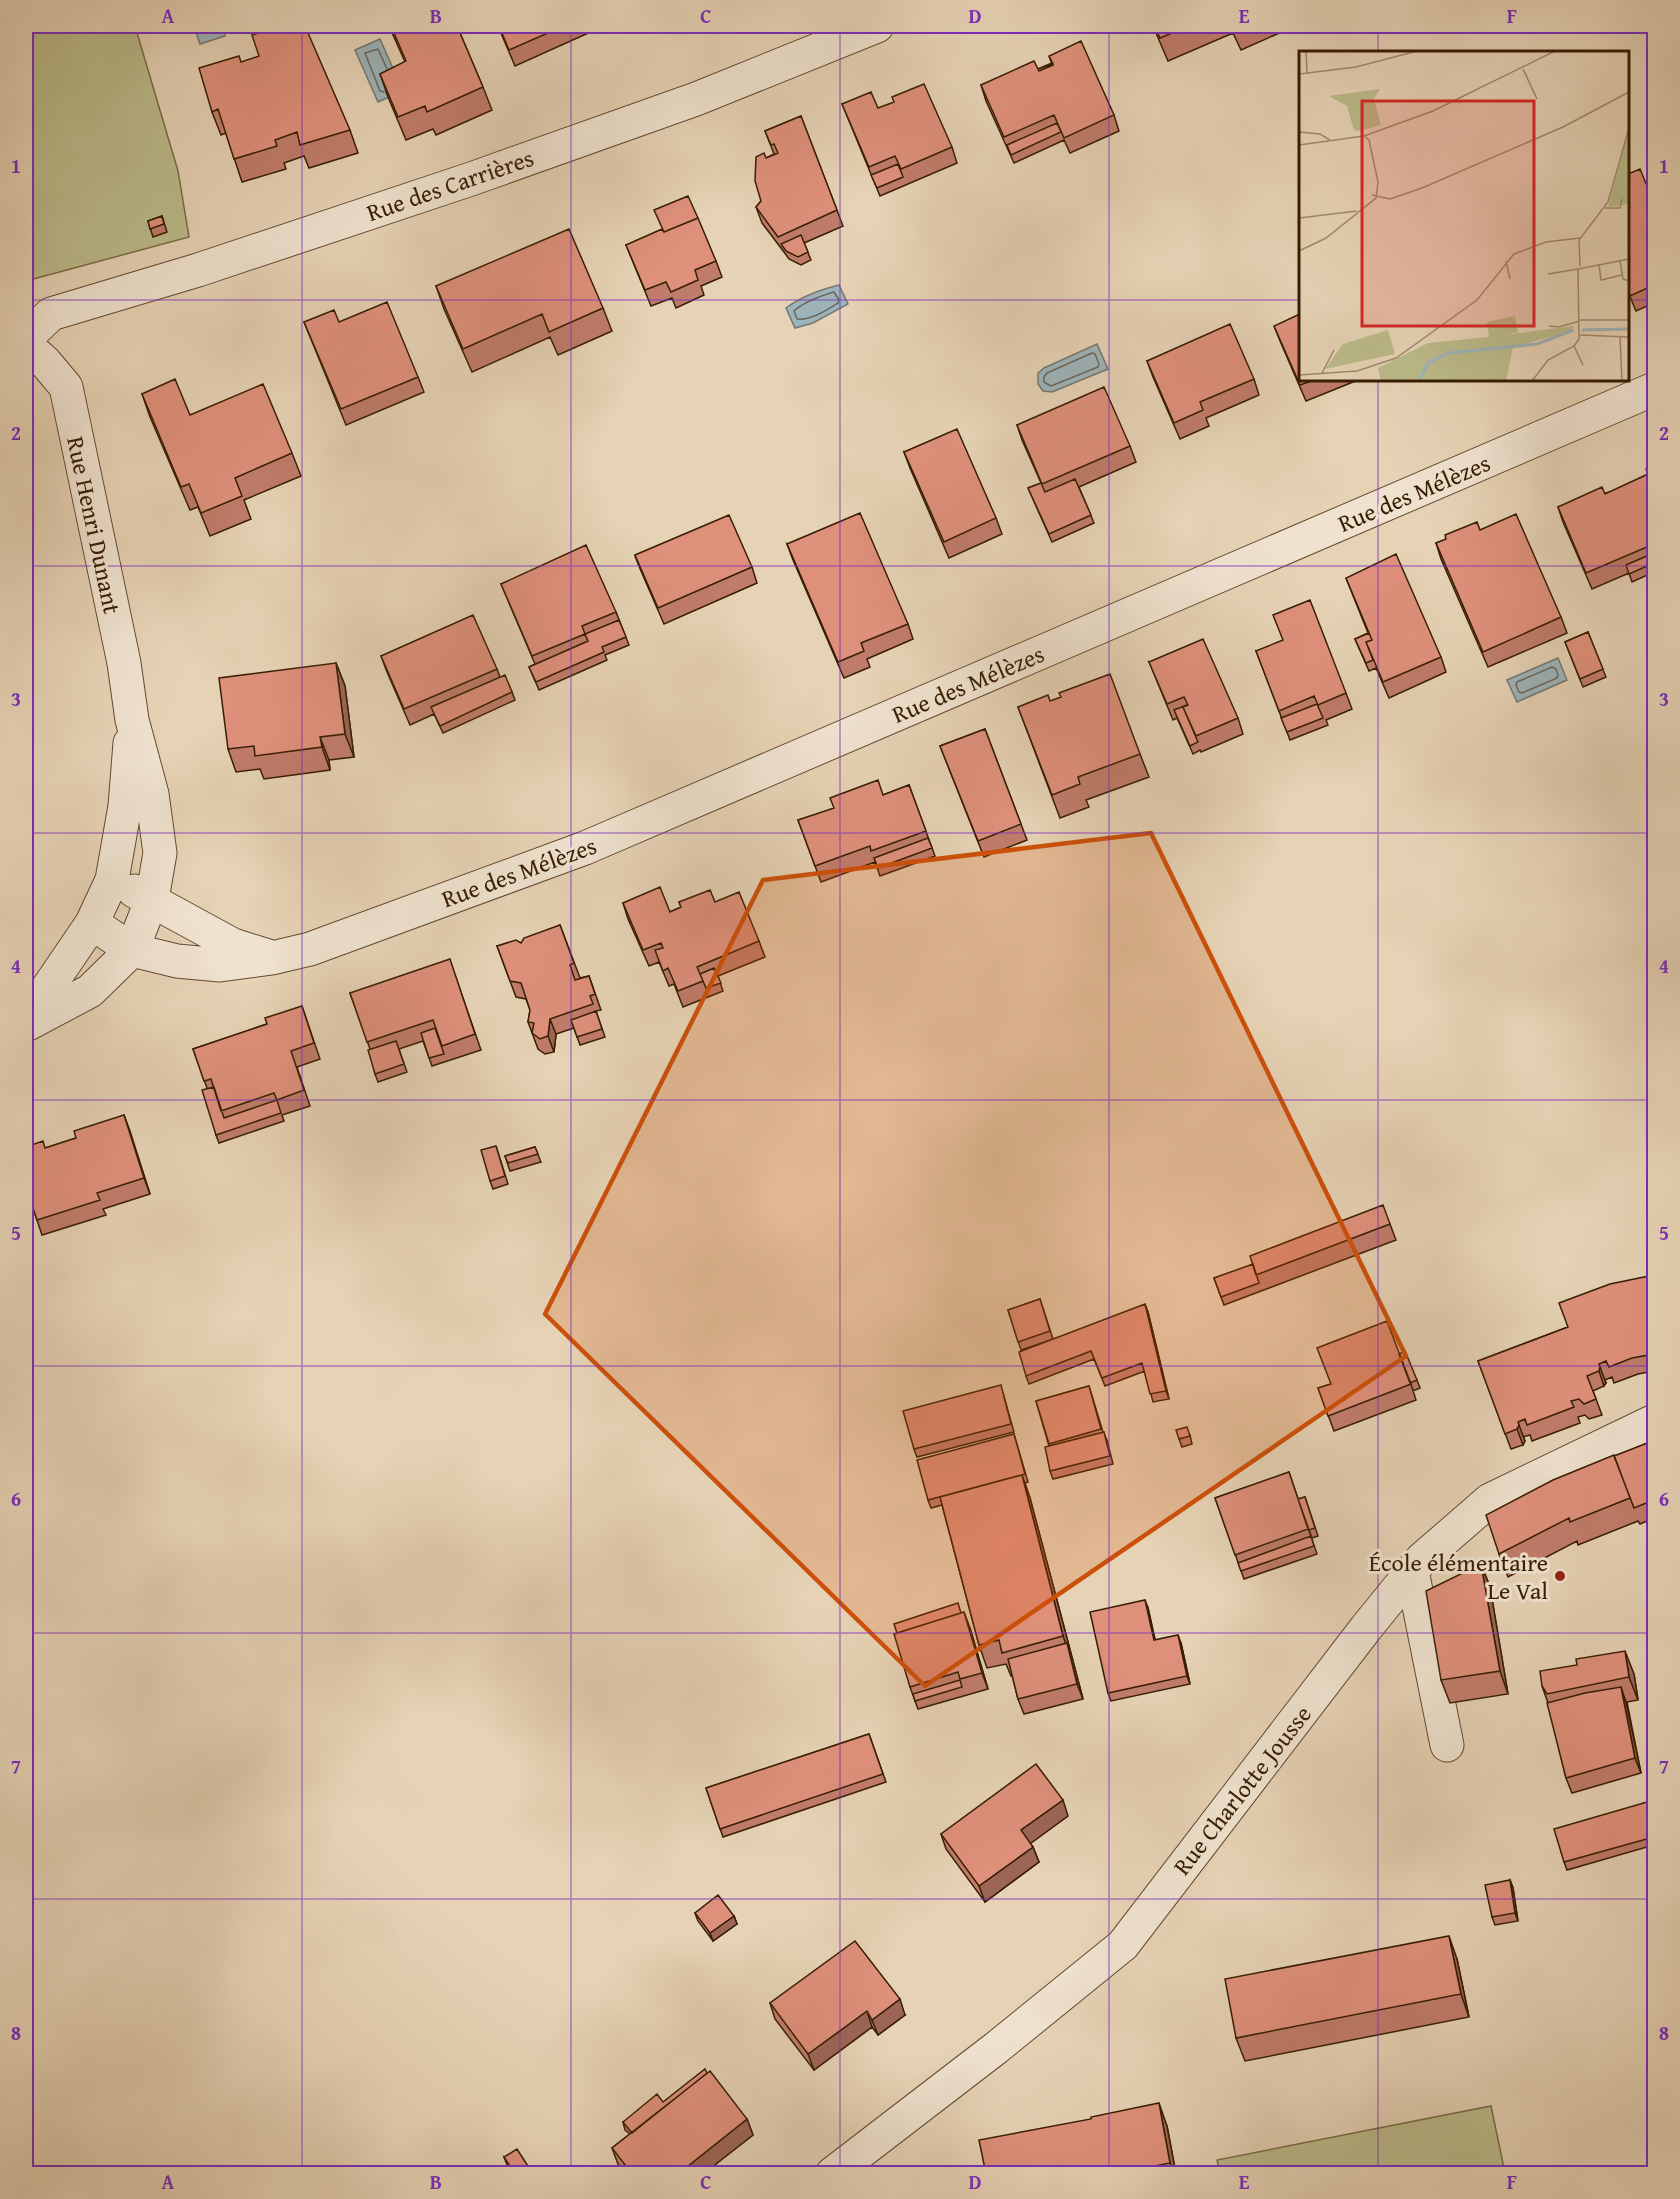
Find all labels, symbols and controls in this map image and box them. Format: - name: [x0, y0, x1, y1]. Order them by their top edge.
- text: A: [162, 1, 175, 30]
- text: B: [430, 1, 442, 30]
- text: C: [700, 1, 712, 30]
- text: D: [968, 1, 982, 30]
- text: E: [1239, 1, 1250, 30]
- text: F: [1507, 1, 1517, 30]
- inset map: [1299, 51, 1629, 381]
- street label: Rue des Carrières: [362, 140, 538, 230]
- text: 1: [11, 151, 21, 180]
- text: 1: [1659, 151, 1669, 180]
- text: 2: [11, 418, 21, 447]
- text: 2: [1659, 418, 1669, 447]
- street label: Rue Henri Dunant: [58, 433, 130, 617]
- street label: Rue des Mélèzes: [1332, 445, 1496, 541]
- street label: Rue des Mélèzes: [886, 636, 1050, 732]
- text: 3: [11, 684, 21, 713]
- text: 3: [1659, 684, 1669, 713]
- street label: Rue des Mélèzes: [437, 828, 601, 916]
- text: 4: [11, 951, 21, 980]
- text: 4: [1659, 951, 1669, 980]
- text: 5: [11, 1218, 21, 1247]
- text: 5: [1659, 1218, 1669, 1247]
- text: 6: [11, 1484, 21, 1513]
- text: 6: [1659, 1484, 1669, 1513]
- place label: École élémentaire Le Val: [1369, 1545, 1548, 1608]
- marker: École élémentaire Le Val: [1553, 1569, 1567, 1583]
- street label: Rue Charlotte Jousse: [1165, 1698, 1319, 1882]
- text: 7: [11, 1751, 21, 1780]
- text: 7: [1659, 1751, 1669, 1780]
- text: 8: [11, 2018, 21, 2047]
- text: 8: [1659, 2018, 1669, 2047]
- text: A: [162, 2167, 175, 2196]
- text: B: [430, 2167, 442, 2196]
- text: C: [700, 2167, 712, 2196]
- text: D: [968, 2167, 982, 2196]
- text: E: [1239, 2167, 1250, 2196]
- text: F: [1507, 2167, 1517, 2196]

